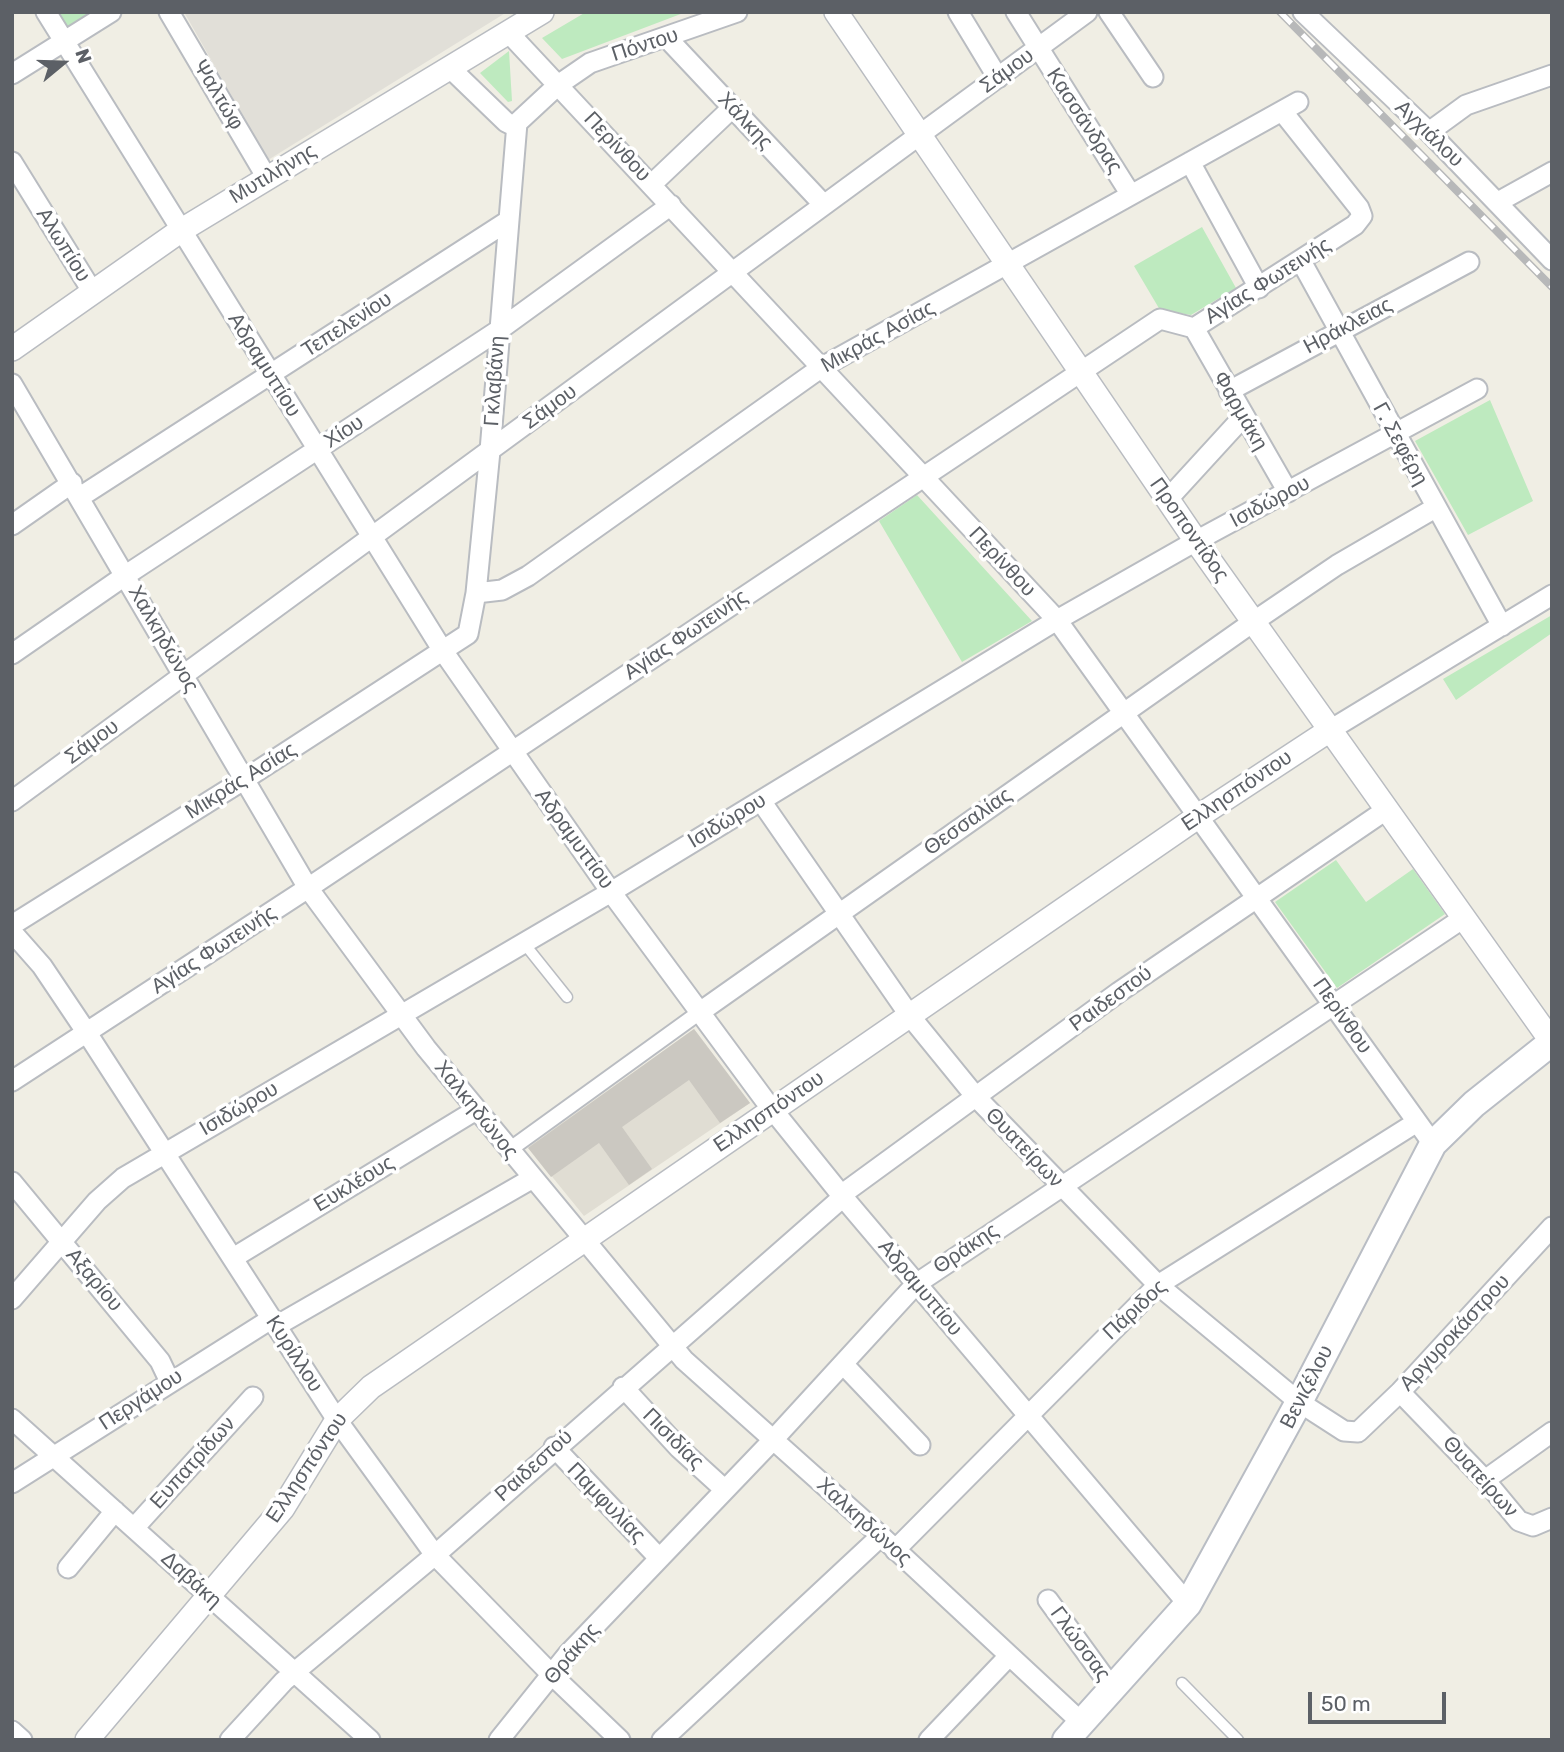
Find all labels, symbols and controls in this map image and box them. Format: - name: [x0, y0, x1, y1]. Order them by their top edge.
- street label: Πόντου: [609, 22, 681, 68]
- north arrow: [28, 28, 98, 98]
- street label: Σάμου: [975, 43, 1039, 99]
- text: N: [70, 46, 96, 66]
- street label: Ψαλτώφ: [187, 55, 249, 135]
- street label: Κασσάνδρας: [1041, 64, 1127, 178]
- street label: Χάλκης: [712, 87, 778, 155]
- street label: Αγχιάλου: [1390, 95, 1468, 173]
- street label: Περίνθου: [578, 107, 656, 187]
- street label: Μυτιλήνης: [225, 138, 321, 210]
- street label: Αλωπίου: [30, 203, 96, 287]
- street label: Αγίας Φωτεινής: [1200, 232, 1336, 330]
- street label: Τεπελενίου: [297, 287, 397, 363]
- street label: Ηράκλειας: [1299, 292, 1397, 360]
- street label: Μικράς Ασίας: [817, 295, 939, 379]
- street label: Αδραμυττίου: [222, 308, 306, 422]
- street label: Γκλαβάνη: [479, 335, 511, 427]
- street label: Φαρμάκη: [1207, 367, 1273, 455]
- street label: Σάμου: [518, 379, 582, 435]
- street label: Γ. Σεφέρη: [1367, 398, 1433, 490]
- street label: Χίου: [320, 410, 368, 454]
- street label: Ισιδώρου: [1226, 471, 1314, 533]
- street label: Προποντίδος: [1144, 473, 1234, 587]
- street label: Περίνθου: [963, 522, 1041, 602]
- street label: Χαλκηδώνος: [122, 581, 204, 697]
- street label: Αγίας Φωτεινής: [619, 584, 753, 686]
- street label: Σάμου: [60, 714, 124, 770]
- street label: Μικράς Ασίας: [181, 737, 301, 825]
- street label: Ελλησπόντου: [1177, 745, 1297, 837]
- street label: Θεσσαλίας: [919, 783, 1017, 861]
- street label: Αδραμυττίου: [529, 784, 619, 894]
- street label: Ισιδώρου: [683, 788, 771, 854]
- street label: Αγίας Φωτεινής: [147, 900, 281, 1000]
- street label: Ραιδεστού: [1065, 961, 1157, 1037]
- street label: Περίνθου: [1307, 973, 1377, 1059]
- street label: Χαλκηδώνος: [429, 1056, 523, 1164]
- street label: Ελλησπόντου: [709, 1066, 829, 1158]
- street label: Ισιδώρου: [195, 1076, 283, 1142]
- street label: Θυατείρων: [980, 1103, 1068, 1193]
- street label: Ευκλέους: [309, 1150, 399, 1218]
- street label: Θράκης: [929, 1218, 1003, 1280]
- street label: Αδραμυττίου: [872, 1235, 968, 1341]
- street label: Αξαρίου: [60, 1243, 128, 1317]
- street label: Αργυροκάστρου: [1395, 1269, 1515, 1397]
- street label: Πάριδος: [1098, 1274, 1172, 1346]
- street label: Κυρίλλου: [260, 1311, 328, 1397]
- street label: Βενιζέλου: [1275, 1341, 1339, 1433]
- street label: Περγάμου: [95, 1364, 187, 1436]
- street label: Πισιδίας: [637, 1403, 709, 1475]
- street label: Ελλησπόντου: [261, 1408, 353, 1528]
- street label: Ευπατρίδων: [145, 1412, 241, 1514]
- street label: Ραιδεστού: [490, 1425, 578, 1507]
- street label: Θυατείρων: [1437, 1431, 1523, 1523]
- street label: Παμφυλίας: [562, 1458, 650, 1548]
- street label: Χαλκηδώνος: [811, 1473, 917, 1571]
- street label: Δαβάκη: [156, 1546, 226, 1614]
- street label: Γλώσσας: [1044, 1602, 1116, 1686]
- street label: Θράκης: [539, 1618, 605, 1690]
- scale bar: [1312, 1678, 1450, 1722]
- text: 50 m: [1321, 1691, 1371, 1716]

